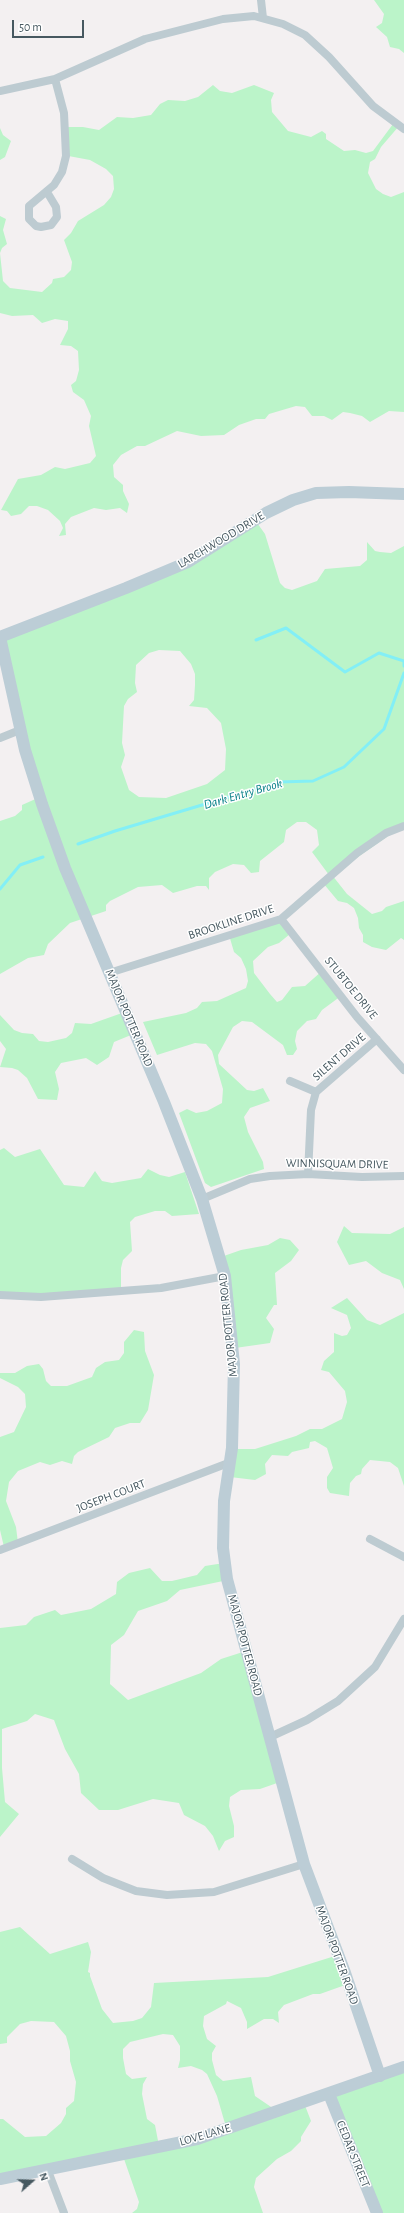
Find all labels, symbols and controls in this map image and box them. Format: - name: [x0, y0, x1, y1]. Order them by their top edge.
- scale bar: [14, 12, 86, 38]
- text: 50 m: [19, 21, 42, 33]
- street label: LARCHWOOD DRIVE: [175, 509, 267, 571]
- water label: Dark Entry Brook: [202, 775, 284, 813]
- street label: BROOKLINE DRIVE: [186, 901, 276, 943]
- street label: STUBTOE DRIVE: [321, 954, 381, 1022]
- street label: MAJOR POTTER ROAD: [102, 967, 156, 1069]
- street label: SILENT DRIVE: [310, 1030, 368, 1084]
- street label: WINNISQUAM DRIVE: [286, 1156, 388, 1172]
- street label: MAJOR POTTER ROAD: [215, 1272, 241, 1378]
- street label: JOSEPH COURT: [75, 1476, 147, 1516]
- street label: MAJOR POTTER ROAD: [225, 1593, 265, 1697]
- street label: MAJOR POTTER ROAD: [312, 1903, 362, 2007]
- street label: CEDAR STREET: [333, 2119, 373, 2189]
- street label: LOVE LANE: [178, 2121, 232, 2149]
- north arrow: [12, 2161, 52, 2201]
- text: N: [37, 2171, 50, 2182]

